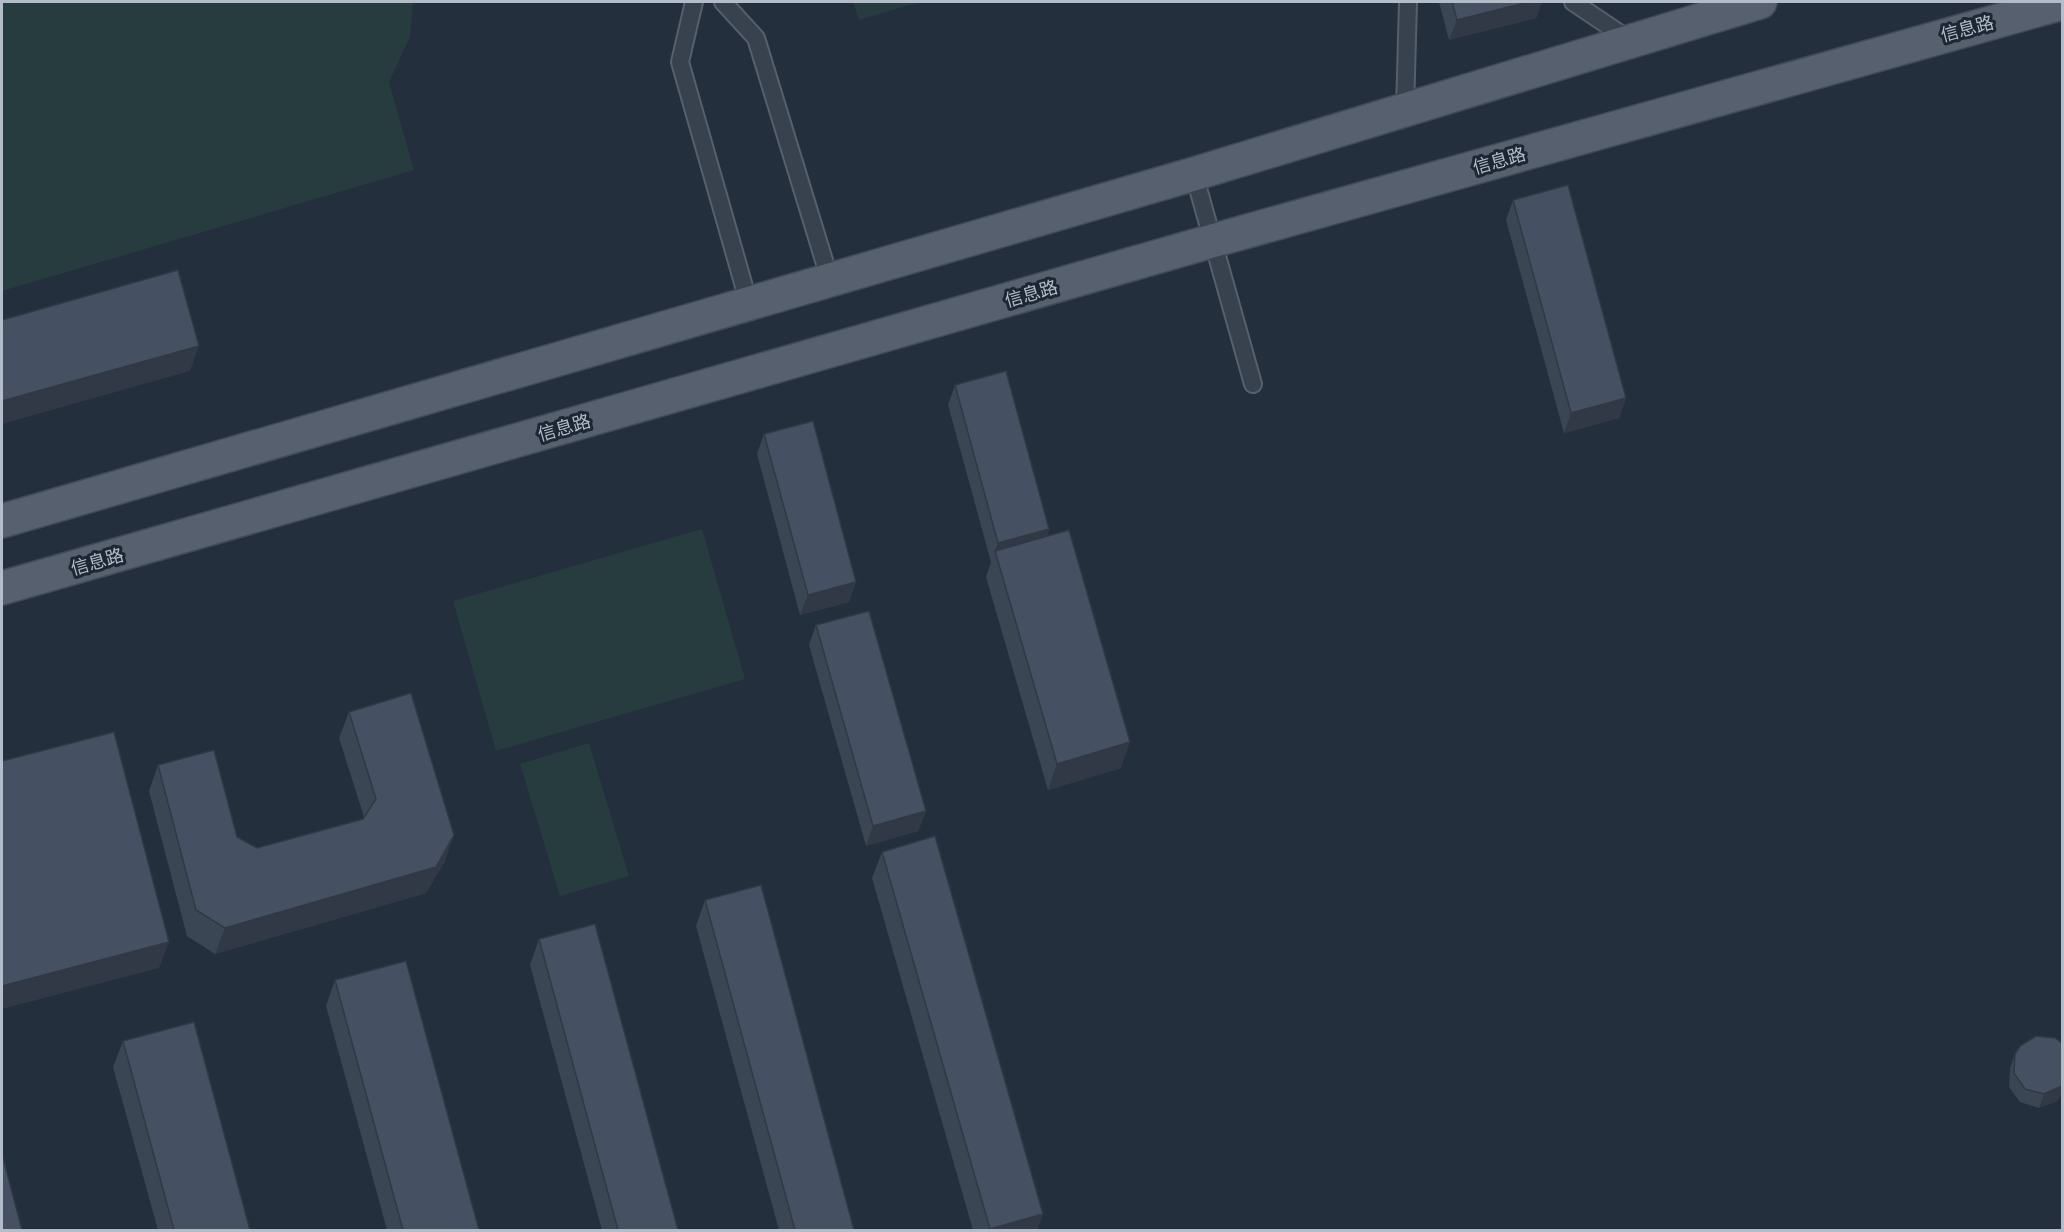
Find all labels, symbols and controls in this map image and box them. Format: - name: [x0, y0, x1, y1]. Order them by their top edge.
- street label: 信息路: [1938, 9, 1996, 47]
- street label: 信息路: [1470, 141, 1528, 179]
- street label: 信息路: [1002, 274, 1060, 312]
- street label: 信息路: [535, 408, 593, 446]
- street label: 信息路: [68, 542, 126, 580]

